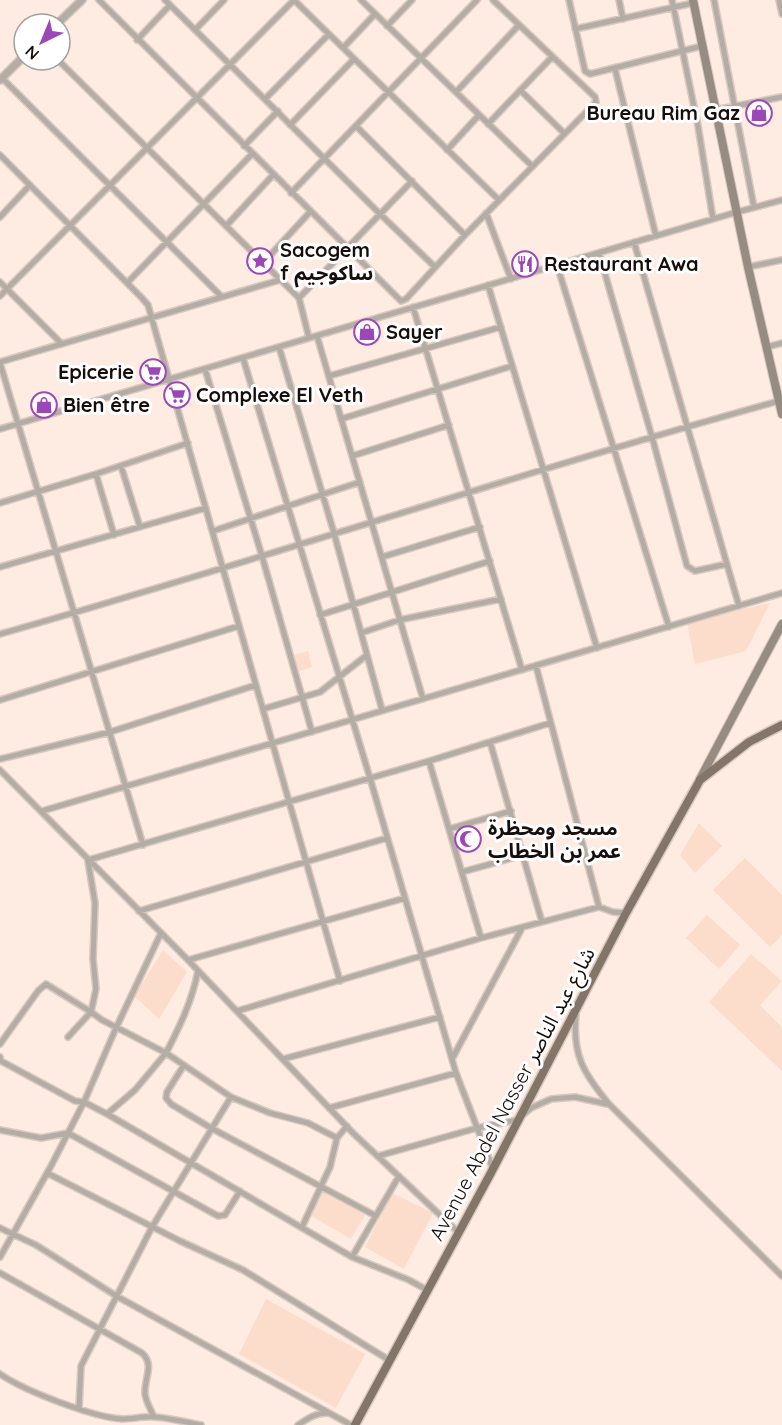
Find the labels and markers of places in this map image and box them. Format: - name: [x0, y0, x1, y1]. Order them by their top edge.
- shop icon: Bureau Rim Gaz: [744, 98, 774, 128]
- place label: Bureau Rim Gaz: [586, 100, 740, 125]
- place label: Sacogem f ساكوجيم: [280, 237, 373, 288]
- place icon: Sacogem f ساكوجيم: [245, 246, 275, 276]
- restaurant icon: Restaurant Awa: [510, 249, 540, 279]
- place label: Restaurant Awa: [544, 251, 699, 276]
- shop icon: Sayer: [352, 317, 382, 347]
- place label: Sayer: [386, 319, 443, 344]
- supermarket icon: Epicerie: [138, 357, 168, 387]
- place label: Epicerie: [58, 359, 134, 384]
- supermarket icon: Complexe El Veth: [162, 380, 192, 410]
- place label: Complexe El Veth: [196, 382, 363, 407]
- shop icon: Bien être: [29, 390, 59, 420]
- place label: Bien être: [63, 392, 150, 417]
- place label: مسجد ومحظرة عمر بن الخطاب: [488, 815, 621, 863]
- mosque icon: مسجد ومحظرة عمر بن الخطاب: [453, 824, 483, 854]

